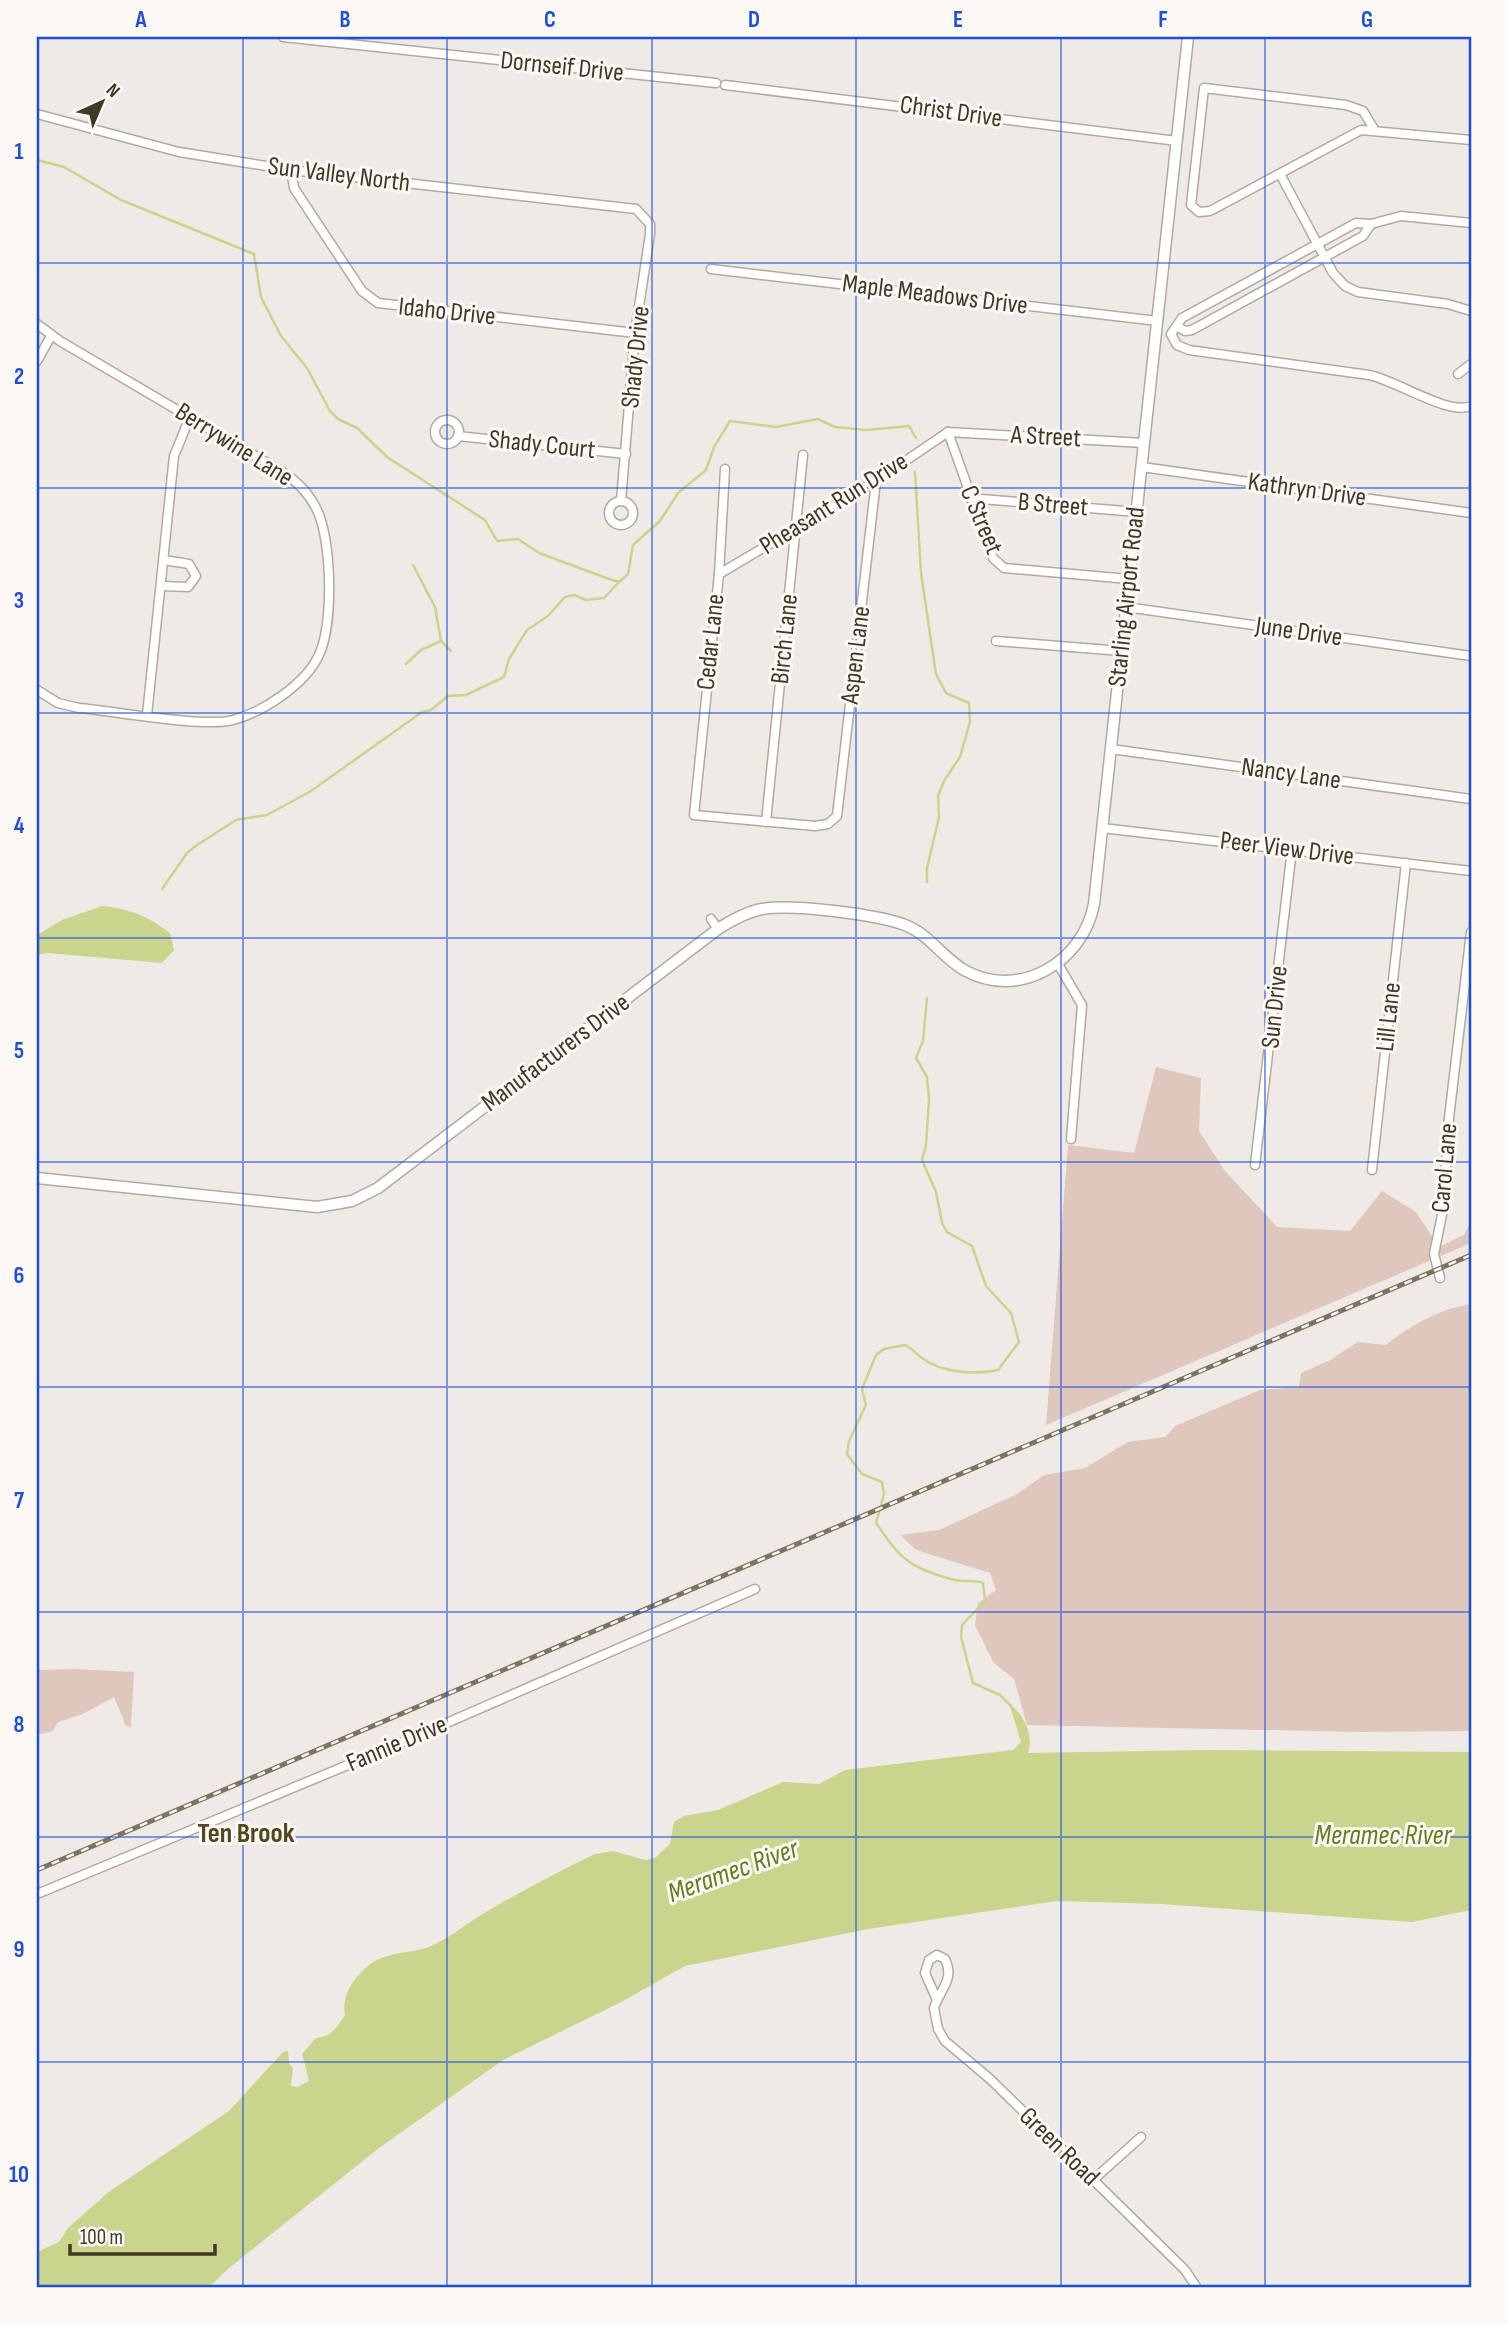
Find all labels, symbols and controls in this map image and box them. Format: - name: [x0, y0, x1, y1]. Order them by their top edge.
- text: A: [135, 6, 148, 34]
- text: B: [340, 6, 351, 34]
- text: C: [544, 6, 556, 34]
- text: D: [748, 6, 760, 34]
- text: E: [953, 6, 963, 34]
- text: F: [1158, 6, 1168, 34]
- text: G: [1361, 6, 1373, 34]
- street label: Dornseif Drive: [499, 45, 625, 89]
- north arrow: [66, 66, 136, 136]
- text: N: [101, 79, 124, 103]
- street label: Christ Drive: [898, 89, 1004, 135]
- text: 1: [14, 138, 24, 166]
- street label: Sun Valley North: [266, 151, 412, 199]
- street label: Maple Meadows Drive: [841, 268, 1029, 322]
- street label: Idaho Drive: [397, 291, 497, 333]
- street label: Shady Drive: [615, 304, 657, 410]
- text: 2: [14, 363, 24, 391]
- street label: Berrywine Lane: [169, 396, 299, 494]
- street label: A Street: [1009, 420, 1082, 454]
- street label: Shady Court: [487, 424, 597, 466]
- street label: Pheasant Run Drive: [754, 446, 914, 562]
- street label: Kathryn Drive: [1246, 466, 1368, 514]
- street label: C Street: [953, 481, 1009, 559]
- street label: B Street: [1016, 486, 1090, 524]
- street label: Starling Airport Road: [1102, 506, 1152, 688]
- text: 3: [14, 587, 24, 615]
- street label: Cedar Lane: [691, 592, 731, 692]
- street label: Birch Lane: [765, 592, 805, 686]
- street label: Aspen Lane: [835, 604, 877, 707]
- street label: June Drive: [1253, 610, 1344, 653]
- street label: Nancy Lane: [1239, 752, 1343, 796]
- text: 4: [14, 812, 25, 840]
- street label: Peer View Drive: [1218, 825, 1356, 873]
- street label: Sun Drive: [1255, 964, 1295, 1050]
- street label: Lill Lane: [1370, 981, 1408, 1053]
- street label: Manufacturers Drive: [476, 987, 636, 1119]
- text: 5: [14, 1037, 24, 1065]
- street label: Carol Lane: [1426, 1122, 1464, 1214]
- text: 6: [14, 1262, 24, 1290]
- text: 7: [14, 1487, 24, 1515]
- street label: Fannie Drive: [342, 1709, 452, 1779]
- text: 8: [14, 1711, 25, 1739]
- district label: Ten Brook: [197, 1817, 295, 1850]
- water label: Meramec River: [1315, 1819, 1453, 1852]
- water label: Meramec River: [663, 1832, 804, 1910]
- text: 9: [14, 1936, 24, 1964]
- street label: Green Road: [1012, 2101, 1106, 2193]
- text: 10: [9, 2161, 29, 2189]
- scale bar: [70, 2213, 215, 2257]
- text: 100 m: [80, 2225, 123, 2250]

